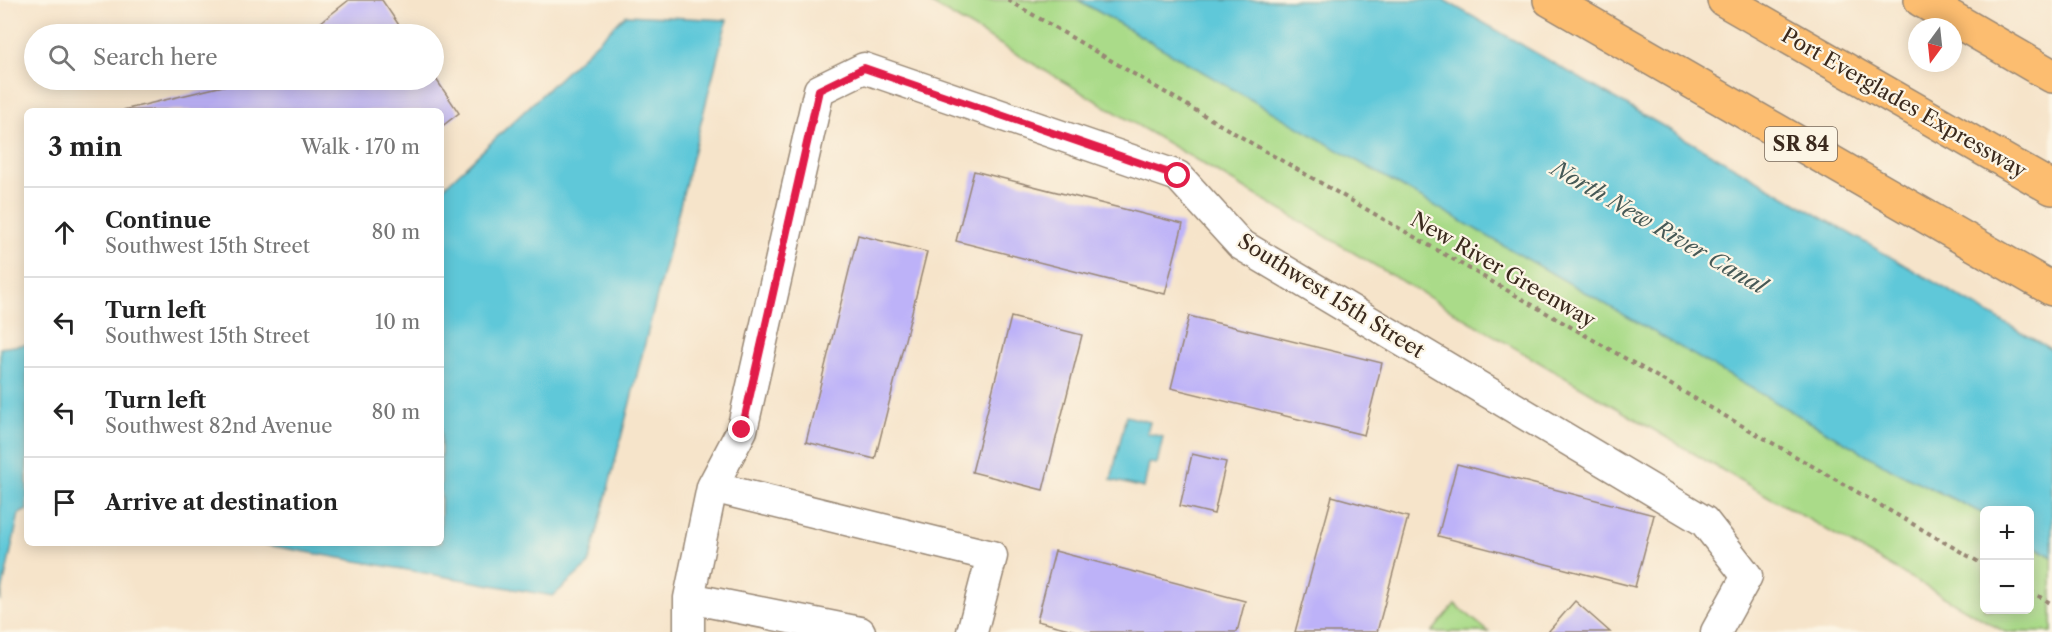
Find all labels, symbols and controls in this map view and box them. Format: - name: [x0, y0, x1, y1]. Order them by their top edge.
- north arrow: [1908, 18, 1962, 72]
- street label: Port Everglades Expressway: [1777, 22, 2031, 183]
- search box: [24, 24, 444, 90]
- icon: search: [45, 41, 78, 74]
- text: Search here: [93, 44, 218, 71]
- road number: SR 84: [1765, 127, 1837, 161]
- text: 3 min: [48, 131, 122, 163]
- text: Walk · 170 m: [301, 135, 420, 159]
- water label: North New River Canal: [1545, 154, 1774, 302]
- route start: [1164, 162, 1190, 188]
- street label: New River Greenway: [1406, 206, 1600, 333]
- text: Continue: [105, 207, 211, 234]
- icon: ahead: [48, 216, 81, 249]
- text: 80 m: [372, 220, 420, 244]
- street label: Southwest 15th Street: [1233, 228, 1430, 363]
- text: Southwest 15th Street: [105, 234, 310, 258]
- text: Turn left: [105, 297, 206, 324]
- icon: left: [48, 306, 81, 339]
- text: 10 m: [375, 310, 420, 334]
- text: Southwest 15th Street: [105, 324, 310, 348]
- text: Turn left: [105, 387, 206, 414]
- icon: left: [48, 396, 81, 429]
- text: 80 m: [372, 400, 420, 424]
- text: Southwest 82nd Avenue: [105, 414, 333, 438]
- route end: [728, 416, 754, 442]
- icon: arrive: [48, 486, 81, 519]
- text: Arrive at destination: [105, 489, 338, 516]
- map controls: [1980, 506, 2034, 614]
- button: +: [1980, 506, 2034, 560]
- button: −: [1980, 560, 2034, 614]

